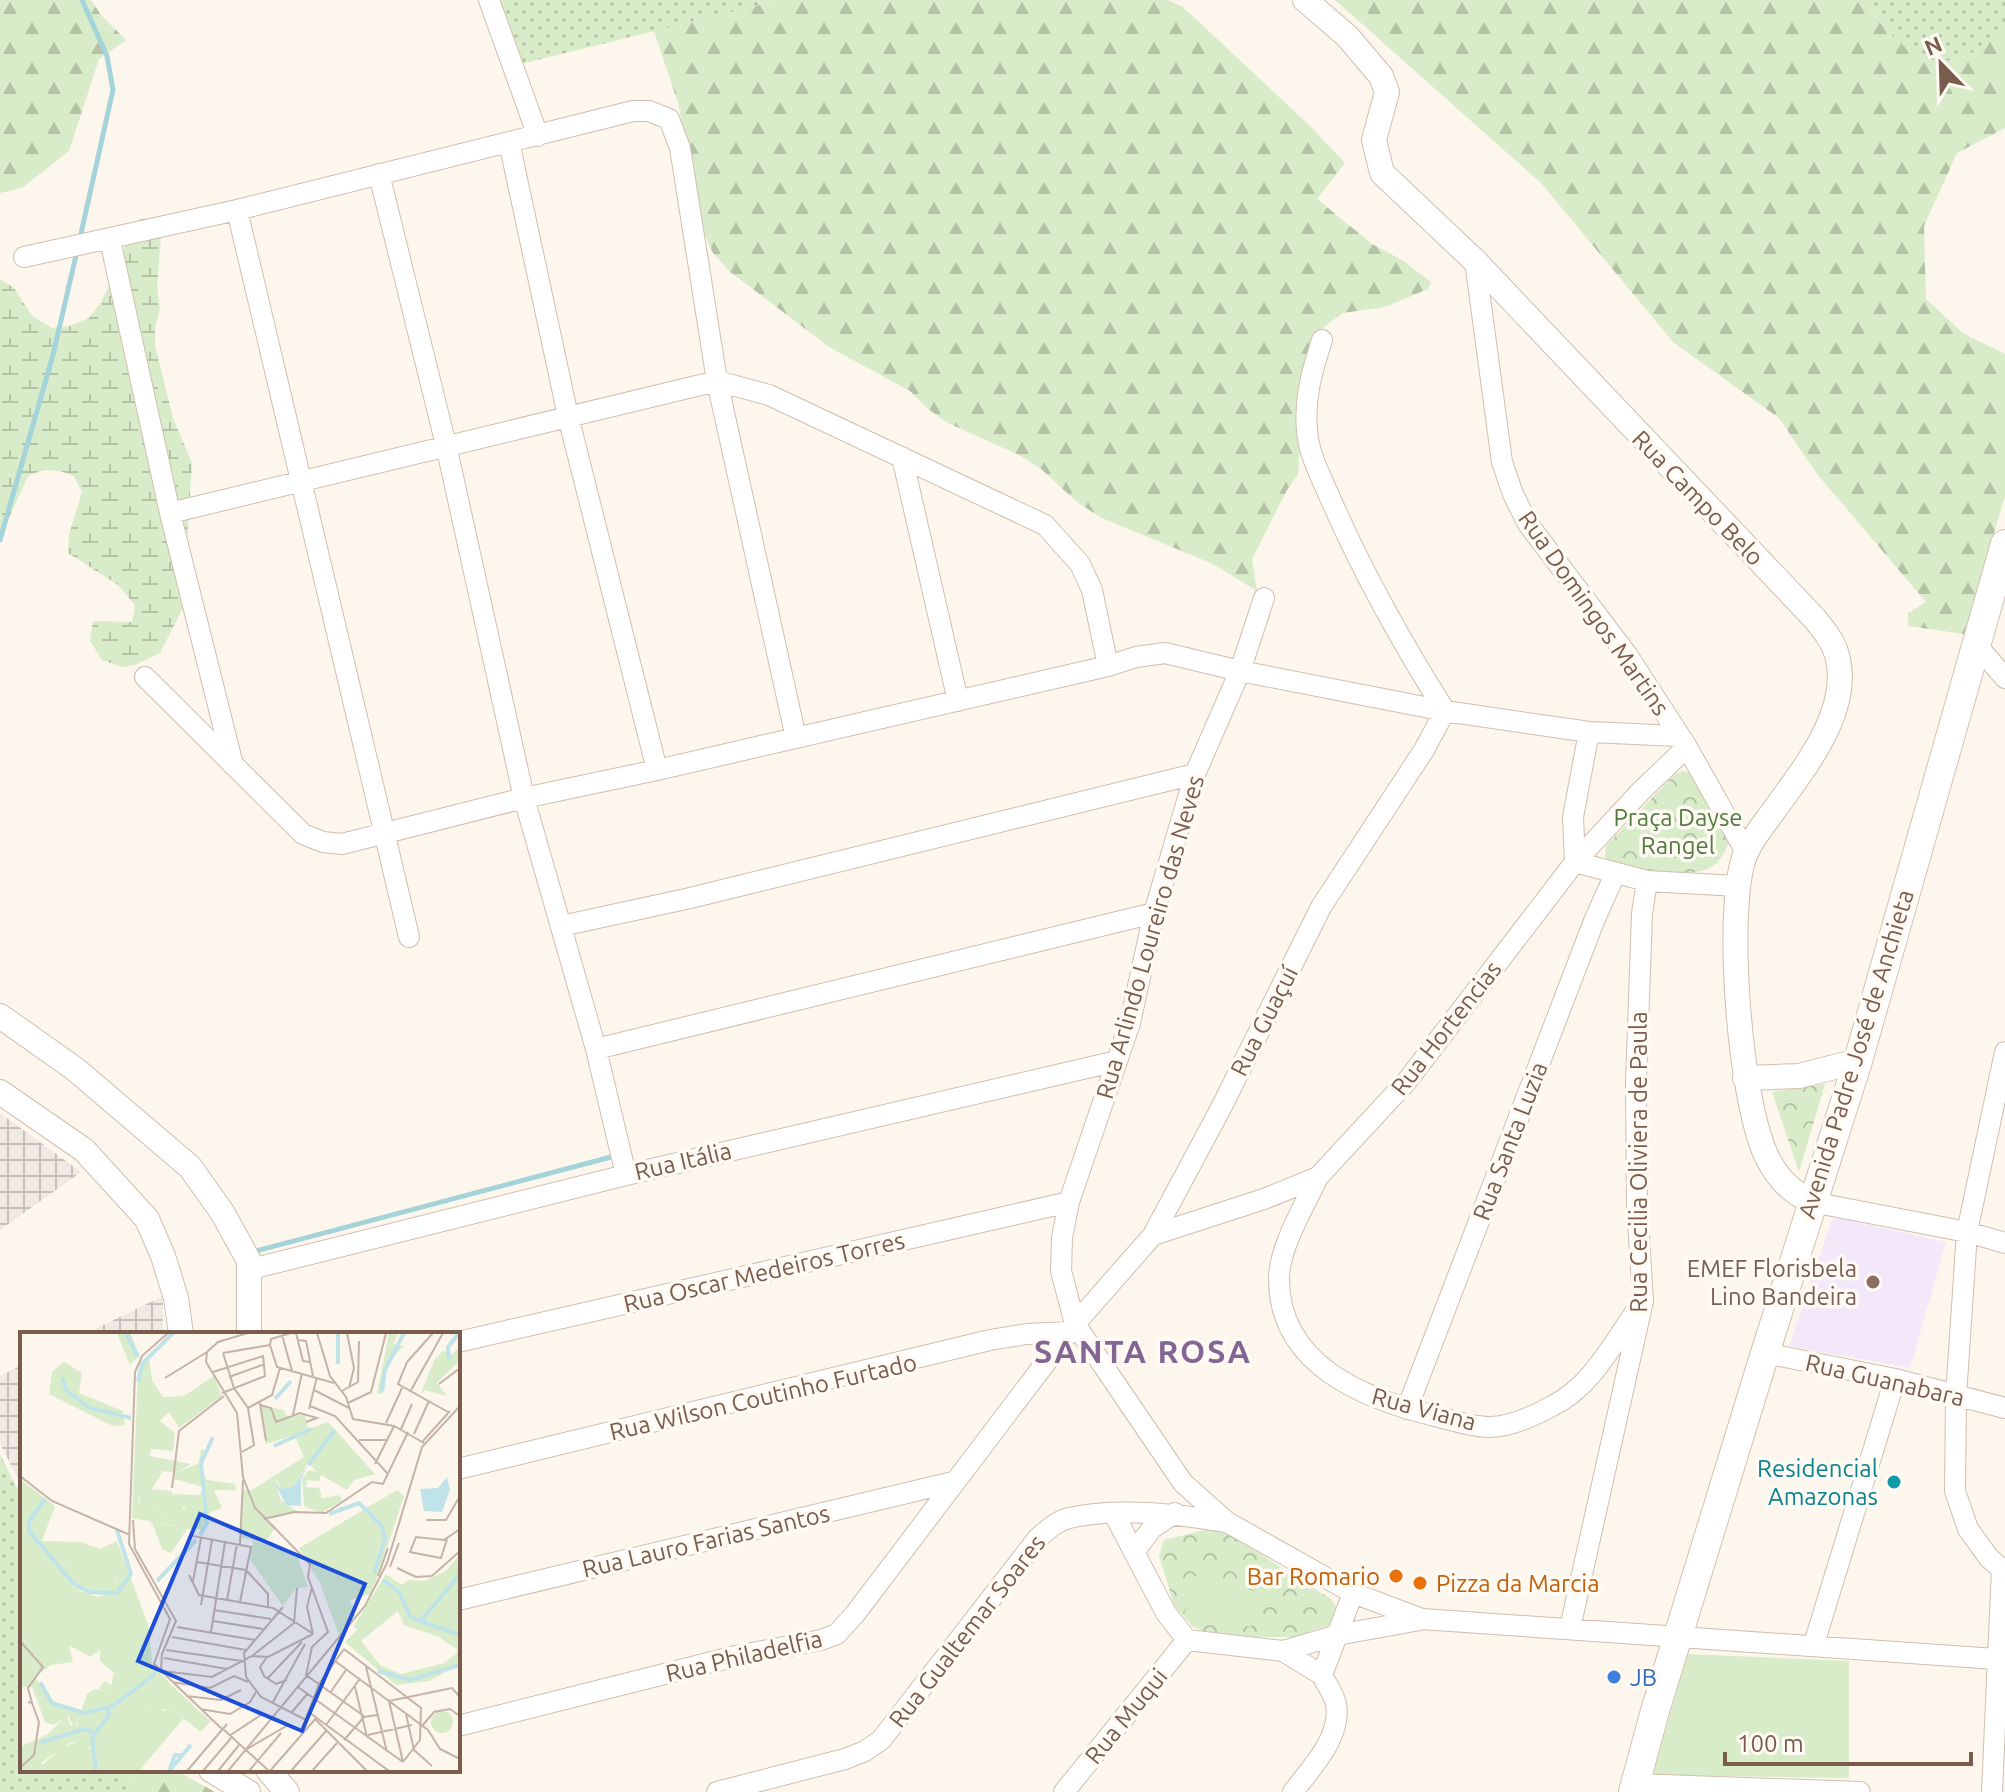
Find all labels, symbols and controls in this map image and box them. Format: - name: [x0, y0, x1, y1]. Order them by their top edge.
- north arrow: [1901, 24, 1981, 104]
- text: N: [1921, 30, 1945, 60]
- street label: Rua Campo Belo: [1627, 425, 1769, 571]
- street label: Rua Domingos Martins: [1513, 506, 1675, 720]
- street label: Rua Arlindo Loureiro das Neves: [1091, 772, 1209, 1102]
- park label: Praça Dayse Rangel: [1613, 804, 1743, 859]
- street label: Avenida Padre José de Anchieta: [1793, 886, 1919, 1222]
- street label: Rua Hortencias: [1385, 956, 1507, 1100]
- street label: Rua Guaçuí: [1225, 961, 1304, 1080]
- street label: Rua Cecilia Oliviera de Paula: [1625, 1011, 1652, 1313]
- street label: Rua Santa Luzia: [1467, 1058, 1553, 1224]
- street label: Rua Itália: [632, 1137, 734, 1185]
- street label: Rua Oscar Medeiros Torres: [621, 1226, 907, 1318]
- place label: EMEF Florisbela Lino Bandeira: [1687, 1255, 1857, 1310]
- marker: EMEF Florisbela Lino Bandeira: [1864, 1273, 1882, 1291]
- inset map: [20, 1332, 460, 1772]
- district label: SANTA ROSA: [1034, 1333, 1252, 1369]
- street label: Rua Wilson Coutinho Furtado: [607, 1348, 919, 1446]
- street label: Rua Guanabara: [1803, 1349, 1967, 1411]
- street label: Rua Viana: [1369, 1382, 1479, 1436]
- place label: Residencial Amazonas: [1757, 1455, 1878, 1510]
- marker: Residencial Amazonas: [1885, 1473, 1903, 1491]
- street label: Rua Lauro Farias Santos: [580, 1499, 832, 1583]
- street label: Rua Gualtemar Soares: [884, 1529, 1050, 1733]
- place label: Bar Romario: [1247, 1563, 1380, 1590]
- marker: Bar Romario: [1387, 1567, 1405, 1585]
- place label: Pizza da Marcia: [1436, 1570, 1600, 1597]
- marker: Pizza da Marcia: [1411, 1574, 1429, 1592]
- street label: Rua Philadelfia: [663, 1625, 825, 1687]
- street label: Rua Muqui: [1079, 1663, 1173, 1769]
- place label: JB: [1630, 1664, 1657, 1691]
- marker: JB: [1605, 1668, 1623, 1686]
- scale bar: [1725, 1716, 1971, 1766]
- text: 100 m: [1737, 1730, 1804, 1757]

